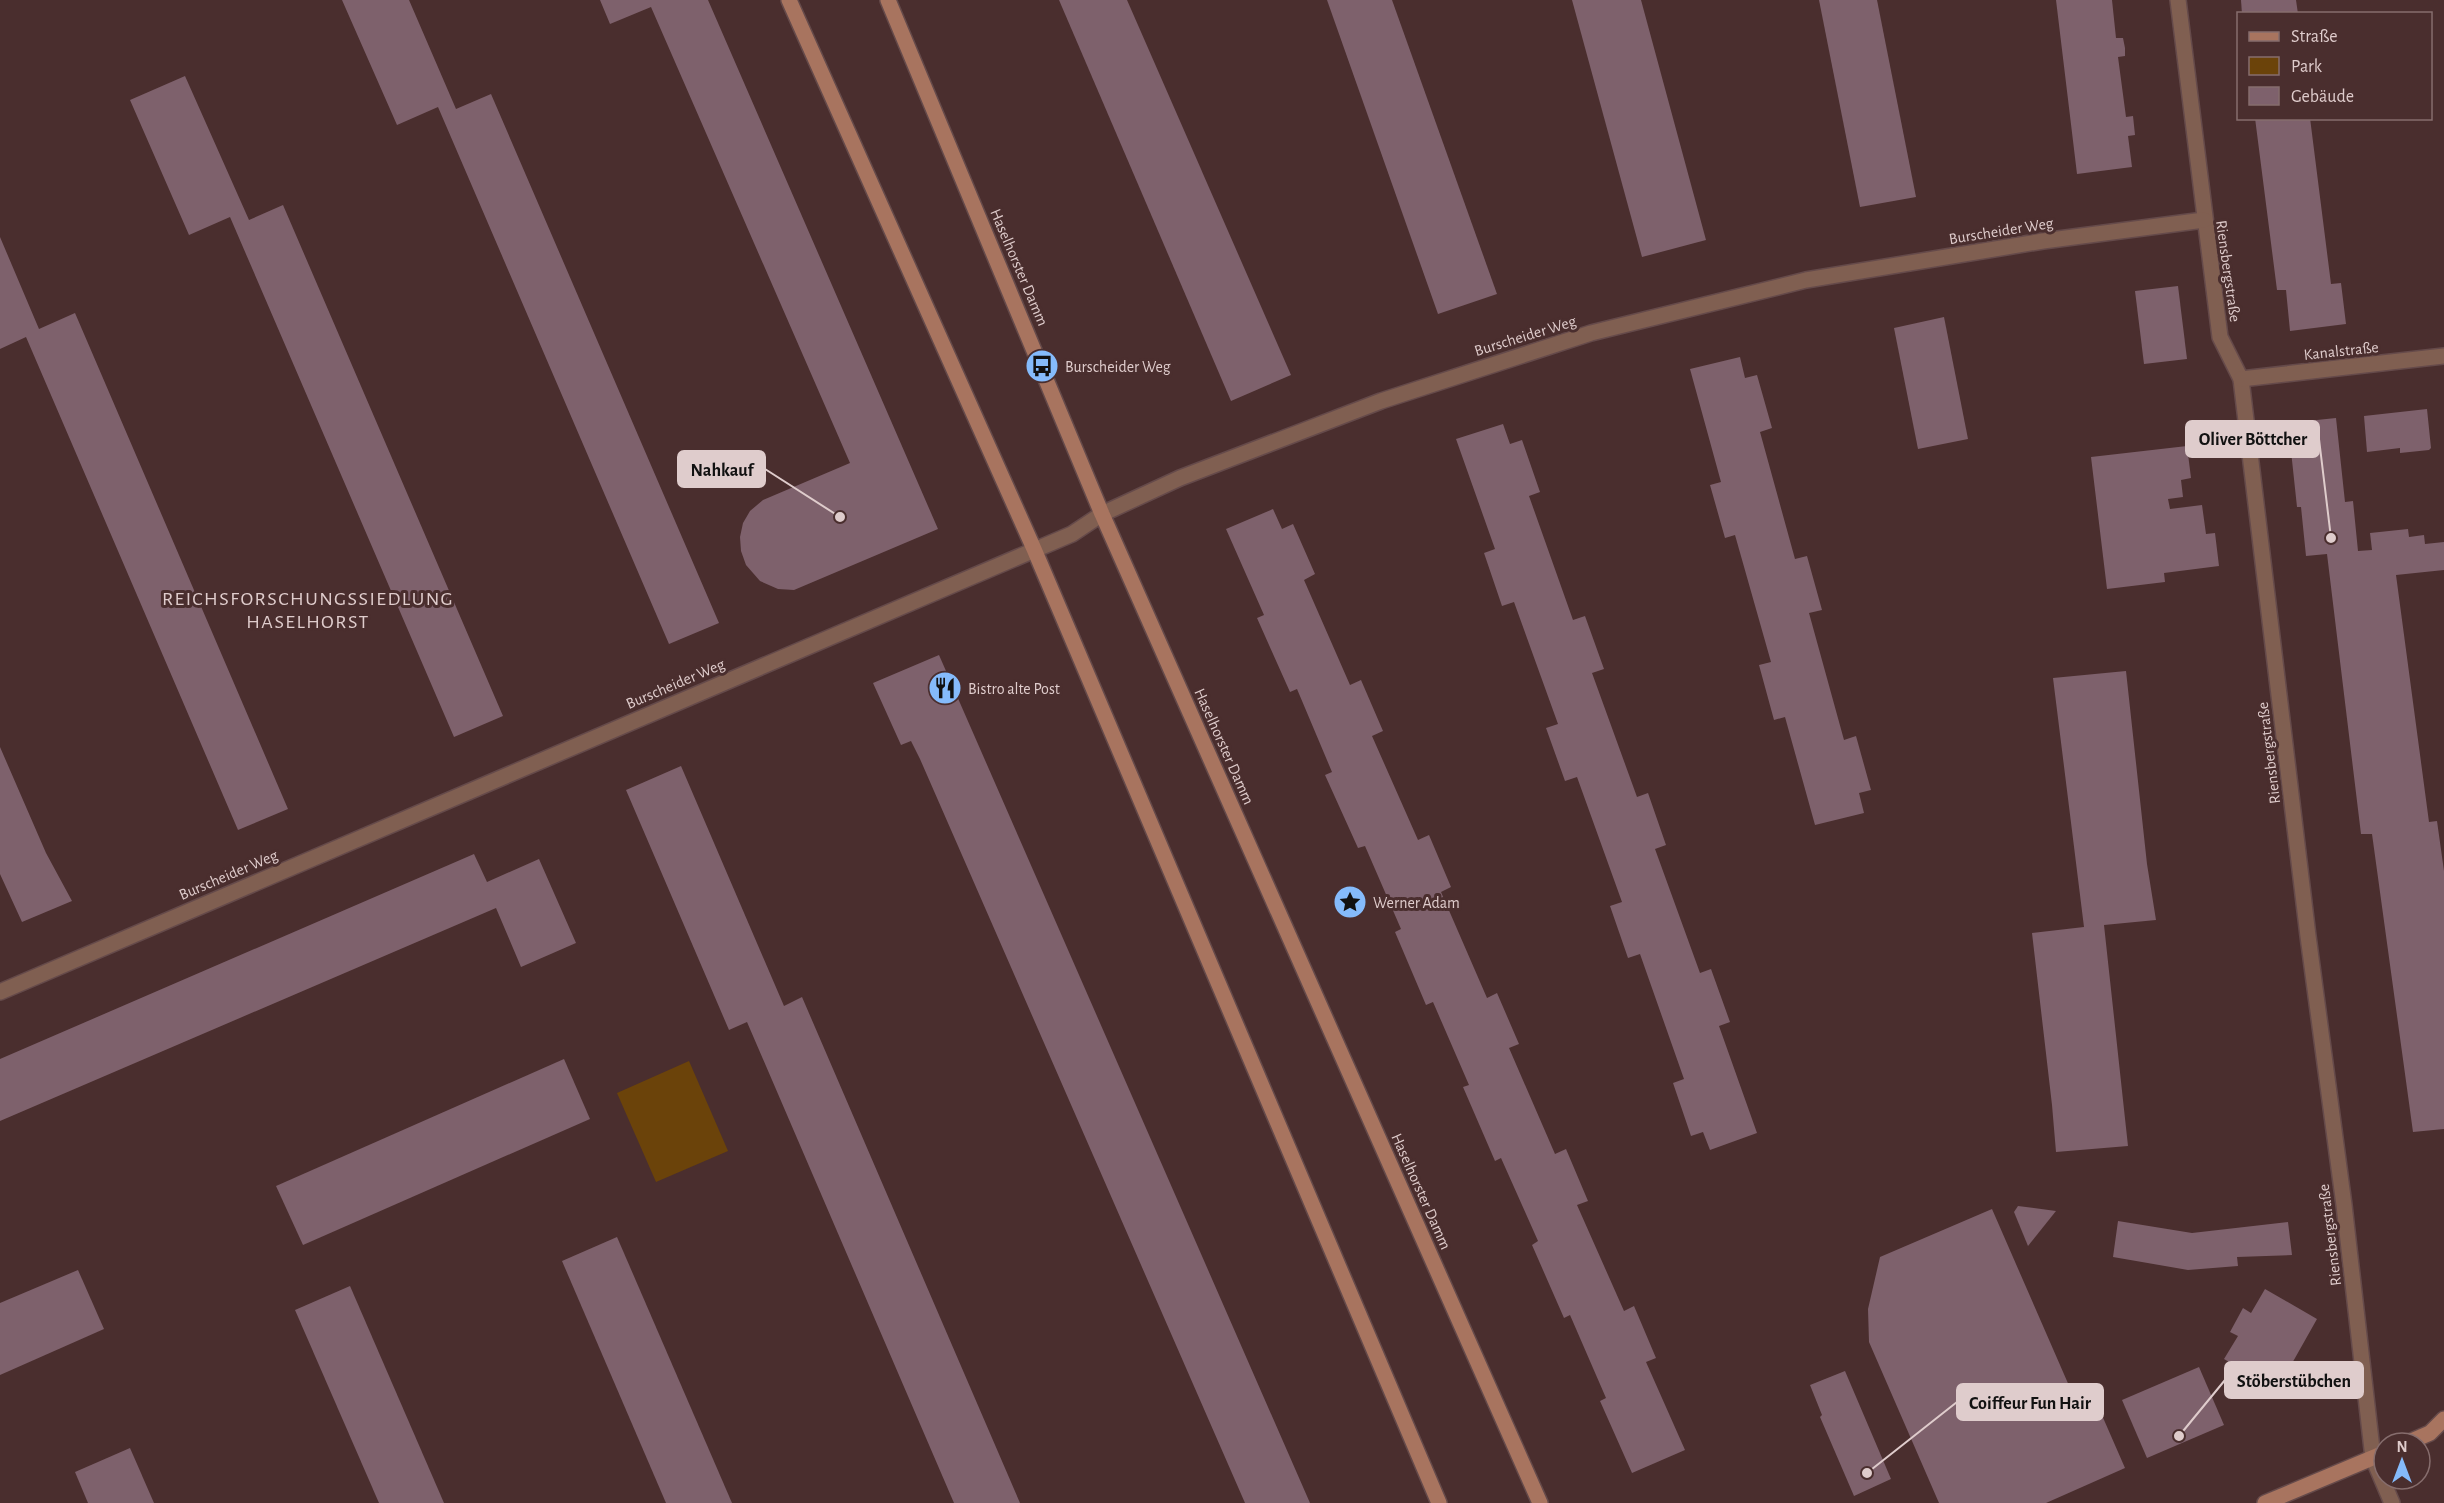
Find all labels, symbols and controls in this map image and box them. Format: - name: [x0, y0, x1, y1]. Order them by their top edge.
- legend: [2237, 12, 2432, 120]
- text: Straße: [2291, 28, 2337, 46]
- text: Park: [2291, 58, 2323, 76]
- text: Gebäude: [2291, 88, 2354, 106]
- street label: Haselhorster Damm: [987, 207, 1051, 328]
- street label: Burscheider Weg: [1948, 215, 2055, 247]
- street label: Riensbergstraße: [2213, 219, 2243, 323]
- street label: Burscheider Weg: [1473, 313, 1578, 359]
- street label: Kanalstraße: [2303, 339, 2379, 363]
- bus stop icon: Burscheider Weg: [1024, 348, 1060, 384]
- place label: Burscheider Weg: [1065, 359, 1171, 375]
- callout: Oliver Böttcher: [2186, 421, 2319, 457]
- text: Oliver Böttcher: [2199, 431, 2308, 449]
- callout: Nahkauf: [678, 451, 765, 487]
- text: Nahkauf: [691, 462, 756, 480]
- district label: REICHSFORSCHUNGSSIEDLUNG HASELHORST: [162, 589, 454, 632]
- street label: Burscheider Weg: [624, 656, 727, 712]
- restaurant icon: Bistro alte Post: [927, 670, 963, 706]
- place label: Bistro alte Post: [968, 681, 1060, 697]
- street label: Haselhorster Damm: [1191, 686, 1257, 807]
- street label: Riensbergstraße: [2255, 701, 2283, 805]
- street label: Burscheider Weg: [177, 847, 280, 903]
- place icon: Werner Adam: [1332, 884, 1368, 920]
- place label: Werner Adam: [1373, 895, 1460, 911]
- street label: Haselhorster Damm: [1388, 1131, 1454, 1252]
- street label: Riensbergstraße: [2316, 1183, 2344, 1287]
- callout: Stöberstübchen: [2225, 1362, 2363, 1398]
- text: Stöberstübchen: [2237, 1373, 2351, 1391]
- callout: Coiffeur Fun Hair: [1957, 1384, 2103, 1420]
- text: Coiffeur Fun Hair: [1969, 1395, 2092, 1413]
- north arrow: [2372, 1431, 2432, 1491]
- text: N: [2396, 1439, 2408, 1455]

